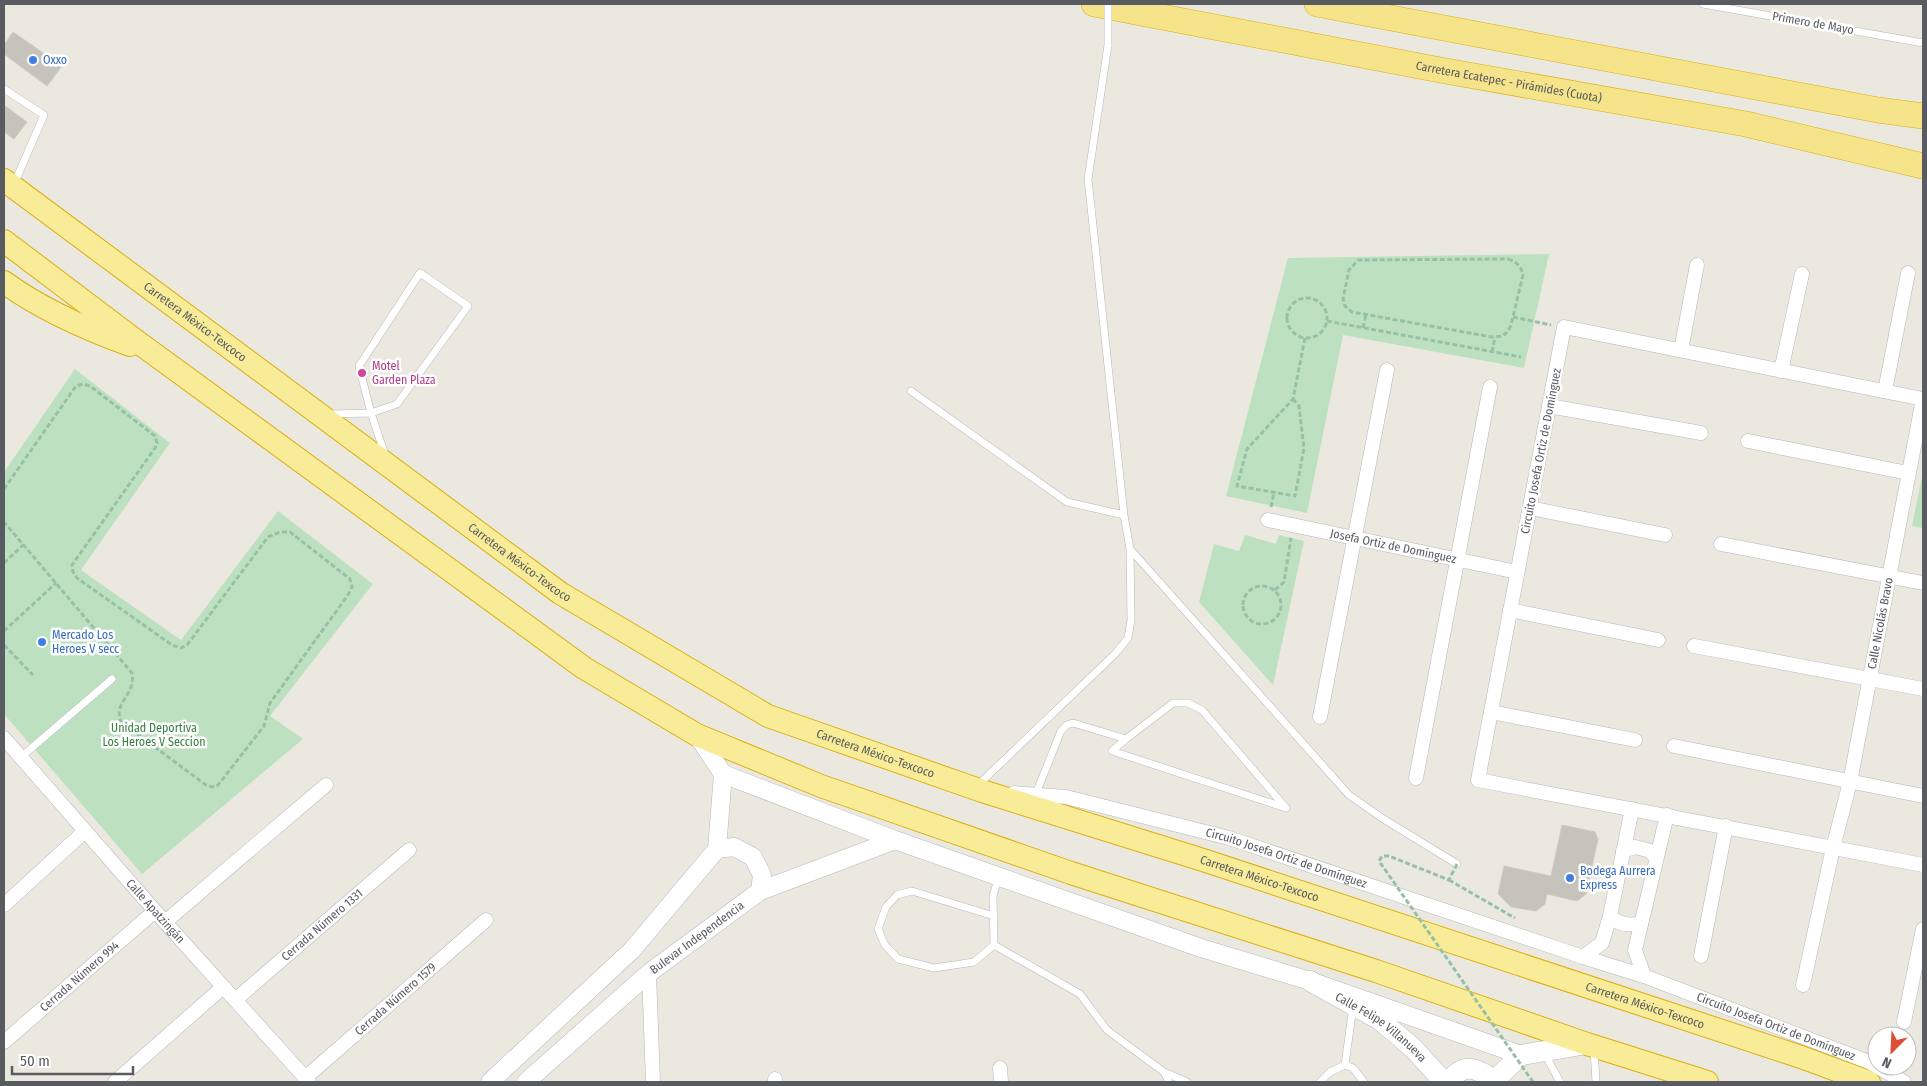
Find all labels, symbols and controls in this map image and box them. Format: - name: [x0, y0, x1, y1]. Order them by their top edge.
- street label: Primero de Mayo: [1771, 9, 1855, 37]
- place label: Oxxo: [43, 53, 67, 67]
- marker: Oxxo: [27, 54, 39, 66]
- street label: Carretera Ecatepec - Pirámides (Cuota): [1415, 59, 1603, 105]
- street label: Carretera México-Texcoco: [141, 279, 249, 365]
- place label: Motel Garden Plaza: [372, 359, 436, 387]
- marker: Motel Garden Plaza: [356, 367, 368, 379]
- street label: Circuito Josefa Ortiz de Domínguez: [1518, 367, 1564, 535]
- street label: Carretera México-Texcoco: [465, 520, 573, 605]
- street label: Josefa Ortiz de Domínguez: [1329, 526, 1458, 566]
- street label: Calle Nicolás Bravo: [1865, 576, 1896, 670]
- place label: Mercado Los Heroes V secc: [52, 628, 119, 656]
- marker: Mercado Los Heroes V secc: [36, 636, 48, 648]
- park label: Unidad Deportiva Los Heroes V Seccion: [102, 721, 206, 749]
- street label: Carretera México-Texcoco: [814, 726, 936, 781]
- street label: Circuito Josefa Ortiz de Domínguez: [1204, 825, 1369, 891]
- street label: Carretera México-Texcoco: [1198, 853, 1321, 905]
- place label: Bodega Aurrera Express: [1580, 864, 1656, 892]
- marker: Bodega Aurrera Express: [1564, 872, 1576, 884]
- street label: Calle Apatzingán: [123, 876, 188, 946]
- street label: Cerrada Número 1331: [279, 886, 366, 964]
- street label: Bulevar Independencia: [647, 898, 747, 977]
- street label: Cerrada Número 994: [37, 938, 122, 1015]
- street label: Cerrada Número 1579: [352, 960, 439, 1038]
- street label: Carretera México-Texcoco: [1584, 980, 1706, 1032]
- street label: Calle Felipe Villanueva: [1333, 990, 1429, 1065]
- street label: Circuito Josefa Ortiz de Domínguez: [1695, 990, 1858, 1063]
- north arrow: [1867, 1026, 1917, 1076]
- scale bar: [12, 1044, 134, 1076]
- text: 50 m: [20, 1052, 50, 1070]
- text: N: [1880, 1053, 1894, 1072]

